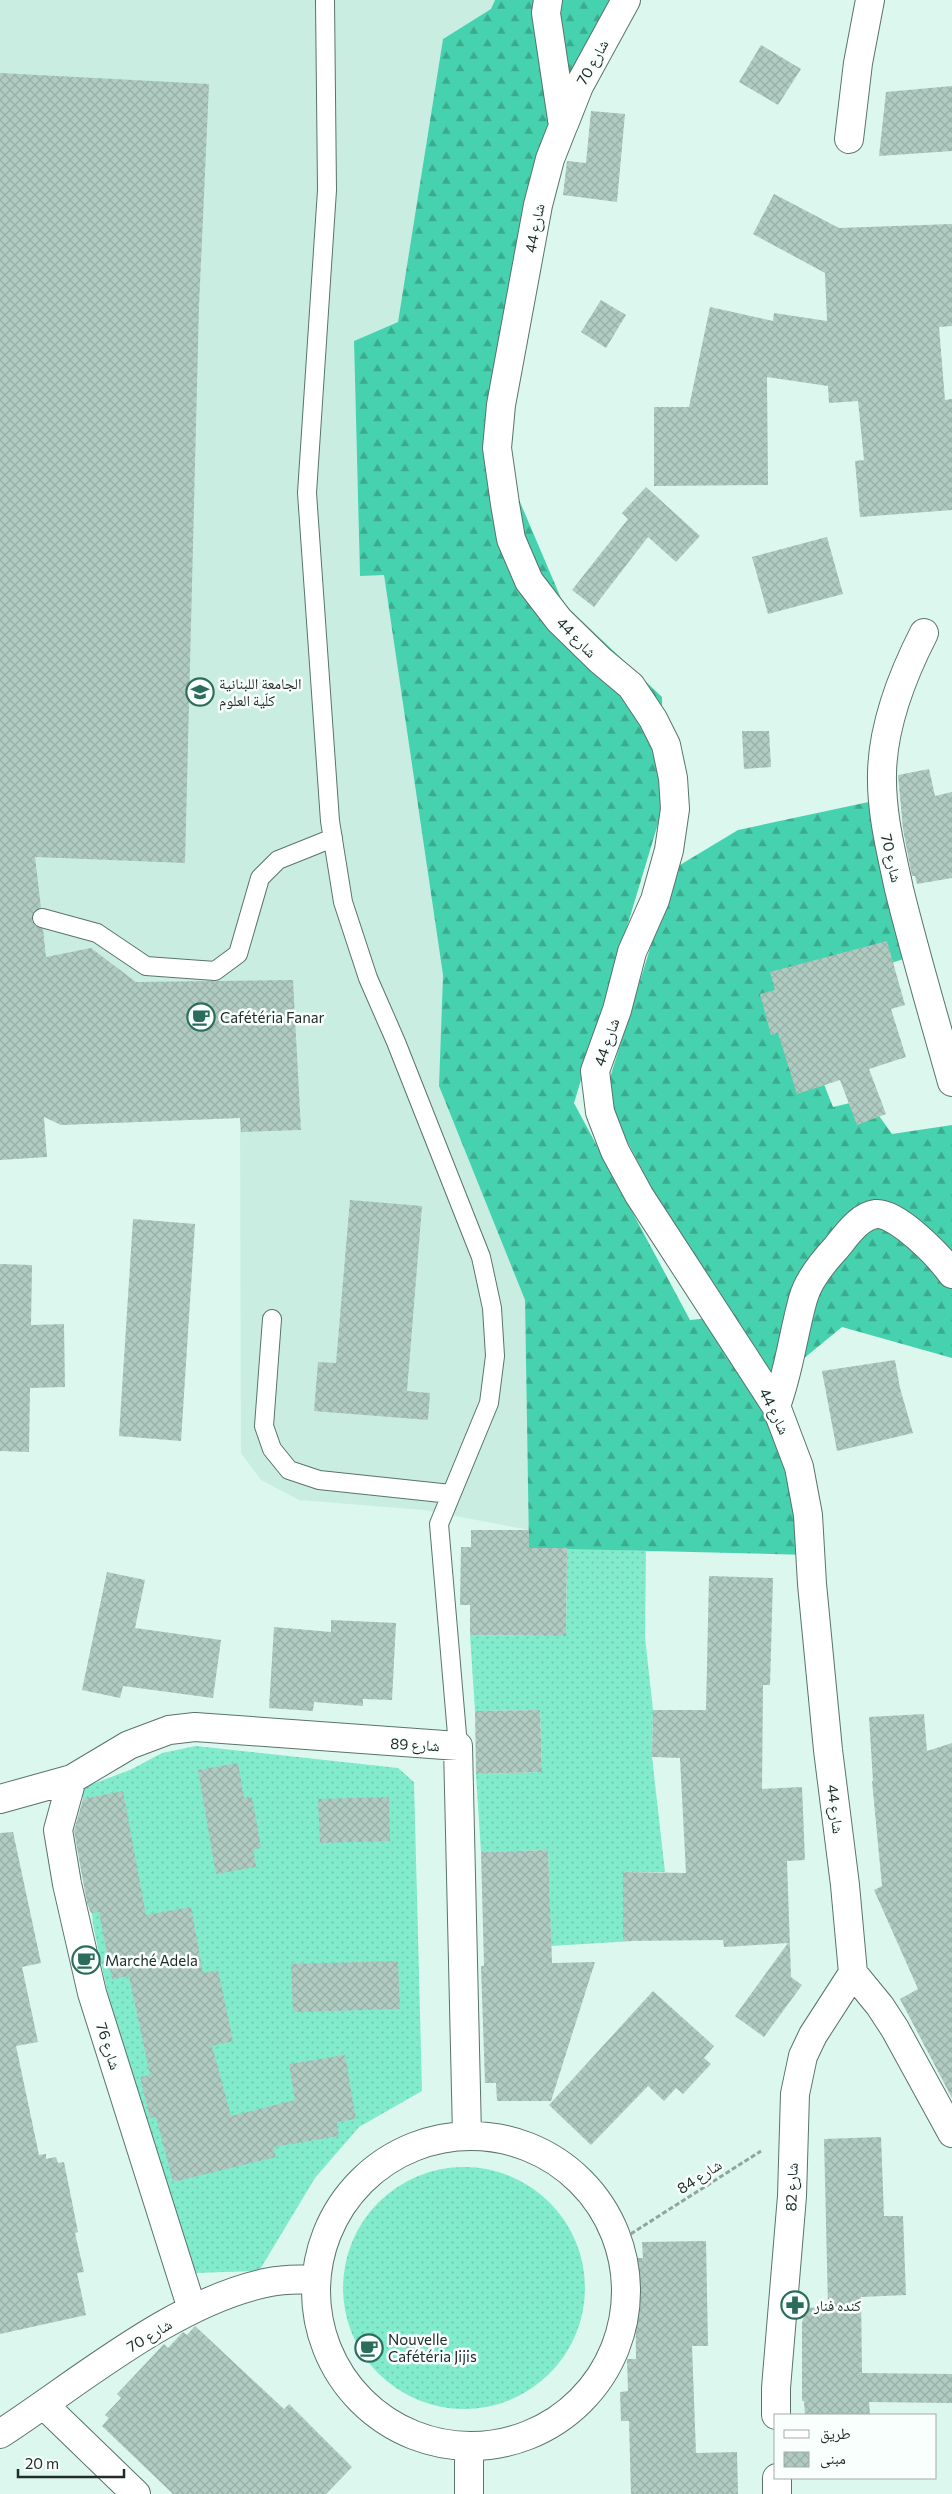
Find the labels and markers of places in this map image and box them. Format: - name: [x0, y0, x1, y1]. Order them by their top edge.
- place label: الجامعة اللبنانية كلّية العلوم: [219, 674, 302, 711]
- school or university icon: الجامعة اللبنانية كلّية العلوم: [185, 677, 215, 707]
- cafe icon: Cafétéria Fanar: [186, 1002, 216, 1032]
- place label: Cafétéria Fanar: [220, 1008, 325, 1026]
- cafe icon: Marché Adela: [71, 1945, 101, 1975]
- place label: Marché Adela: [105, 1951, 198, 1969]
- pharmacy icon: كنده فنار: [780, 2290, 810, 2320]
- place label: كنده فنار: [813, 2296, 861, 2315]
- place label: Nouvelle Cafétéria Jijis: [388, 2330, 477, 2365]
- cafe icon: Nouvelle Cafétéria Jijis: [354, 2333, 384, 2363]

